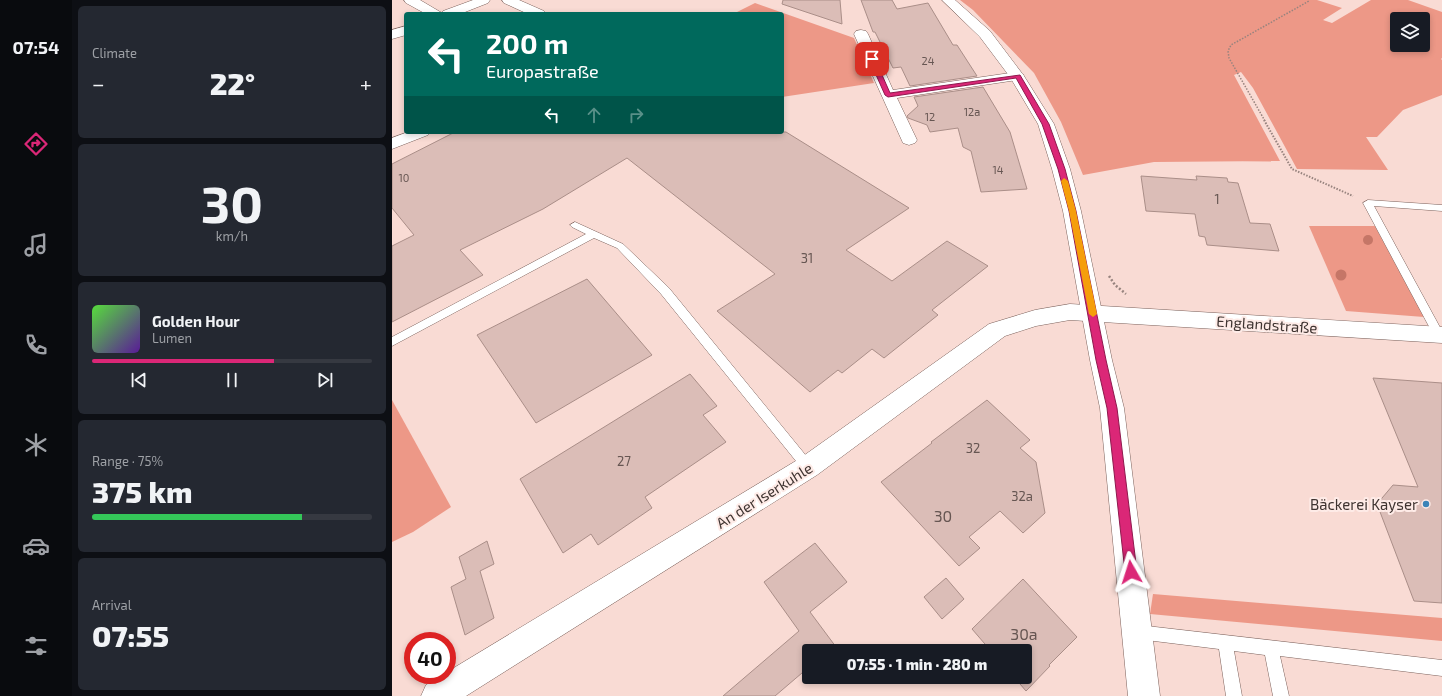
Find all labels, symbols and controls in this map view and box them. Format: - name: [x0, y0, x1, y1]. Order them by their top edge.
- map controls: [1390, 12, 1430, 52]
- button: layers: [1390, 12, 1430, 52]
- text: 200 m: [486, 26, 568, 60]
- icon: left: [420, 28, 472, 80]
- text: 07:54: [13, 36, 59, 58]
- pin: [855, 42, 889, 76]
- text: Climate: [92, 45, 137, 61]
- icon: arrive: [861, 48, 883, 70]
- house number: 24: [922, 54, 935, 67]
- text: Europastraße: [486, 60, 599, 82]
- text: 22°: [210, 65, 255, 101]
- text: −: [92, 70, 105, 96]
- text: +: [360, 70, 372, 96]
- icon: left: [541, 104, 563, 126]
- icon: ahead: [583, 104, 605, 126]
- icon: right: [625, 104, 647, 126]
- house number: 12a: [964, 105, 980, 118]
- house number: 12: [925, 110, 935, 123]
- icon: directions: [22, 130, 50, 158]
- house number: 14: [992, 163, 1004, 176]
- text: 30: [201, 171, 263, 233]
- house number: 10: [398, 171, 410, 184]
- house number: 1: [1214, 191, 1220, 207]
- text: km/h: [216, 228, 248, 244]
- icon: music: [22, 231, 50, 259]
- house number: 31: [801, 250, 813, 266]
- street label: Englandstraße: [1216, 311, 1318, 337]
- text: Golden Hour: [152, 312, 240, 330]
- text: Lumen: [152, 330, 192, 346]
- icon: phone: [22, 331, 50, 359]
- icon: previous: [128, 369, 150, 391]
- icon: pause: [221, 369, 243, 391]
- icon: next: [314, 369, 336, 391]
- icon: climate: [22, 431, 50, 459]
- house number: 32: [966, 440, 980, 456]
- text: Range · 75%: [92, 453, 163, 469]
- house number: 27: [617, 453, 631, 469]
- street label: An der Iserkuhle: [713, 458, 815, 532]
- text: 375 km: [92, 473, 193, 509]
- house number: 32a: [1011, 488, 1033, 504]
- place label: Bäckerei Kayser: [1310, 495, 1418, 513]
- marker: Bäckerei Kayser: [1421, 499, 1431, 509]
- house number: 30: [934, 506, 952, 525]
- icon: car: [22, 532, 50, 560]
- position arrow: [1110, 551, 1152, 593]
- text: Arrival: [92, 597, 132, 613]
- text: 07:55: [92, 617, 169, 653]
- house number: 30a: [1010, 624, 1038, 643]
- icon: filters: [22, 632, 50, 660]
- speed limit sign: 40: [404, 632, 456, 684]
- text: 07:55 · 1 min · 280 m: [847, 655, 987, 673]

